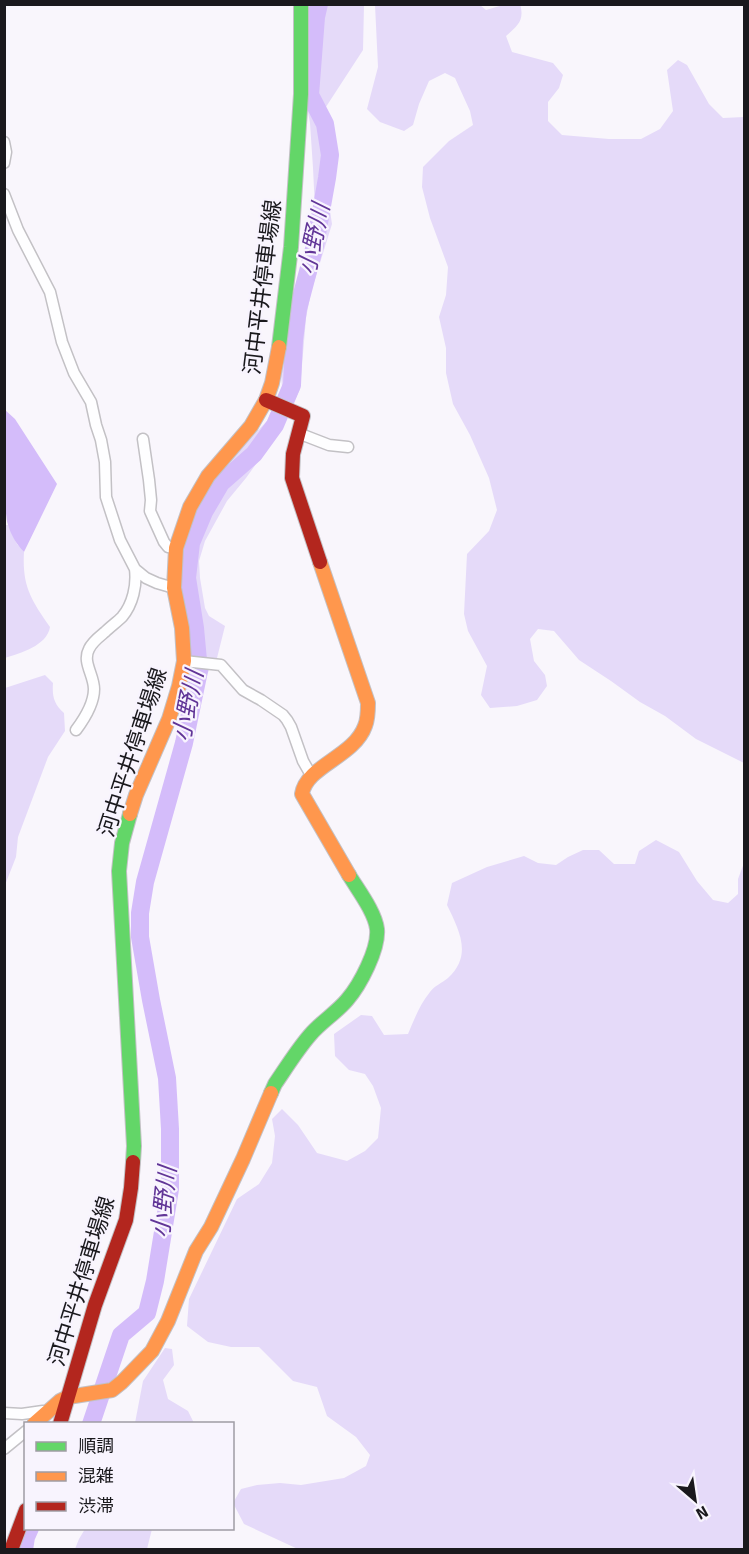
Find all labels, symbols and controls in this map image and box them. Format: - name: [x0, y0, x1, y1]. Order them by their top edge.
- street label: 河中平井停車場線: [238, 198, 287, 376]
- water label: 小野川: [292, 198, 337, 277]
- street label: 河中平井停車場線: [92, 664, 173, 840]
- water label: 小野川: [166, 665, 210, 744]
- water label: 小野川: [145, 1162, 183, 1239]
- street label: 河中平井停車場線: [43, 1193, 120, 1369]
- legend: [24, 1422, 234, 1530]
- text: 順調: [78, 1435, 114, 1457]
- text: 混雑: [78, 1465, 114, 1487]
- north arrow: [665, 1470, 725, 1530]
- text: 渋滞: [78, 1495, 114, 1517]
- text: N: [692, 1501, 712, 1524]

